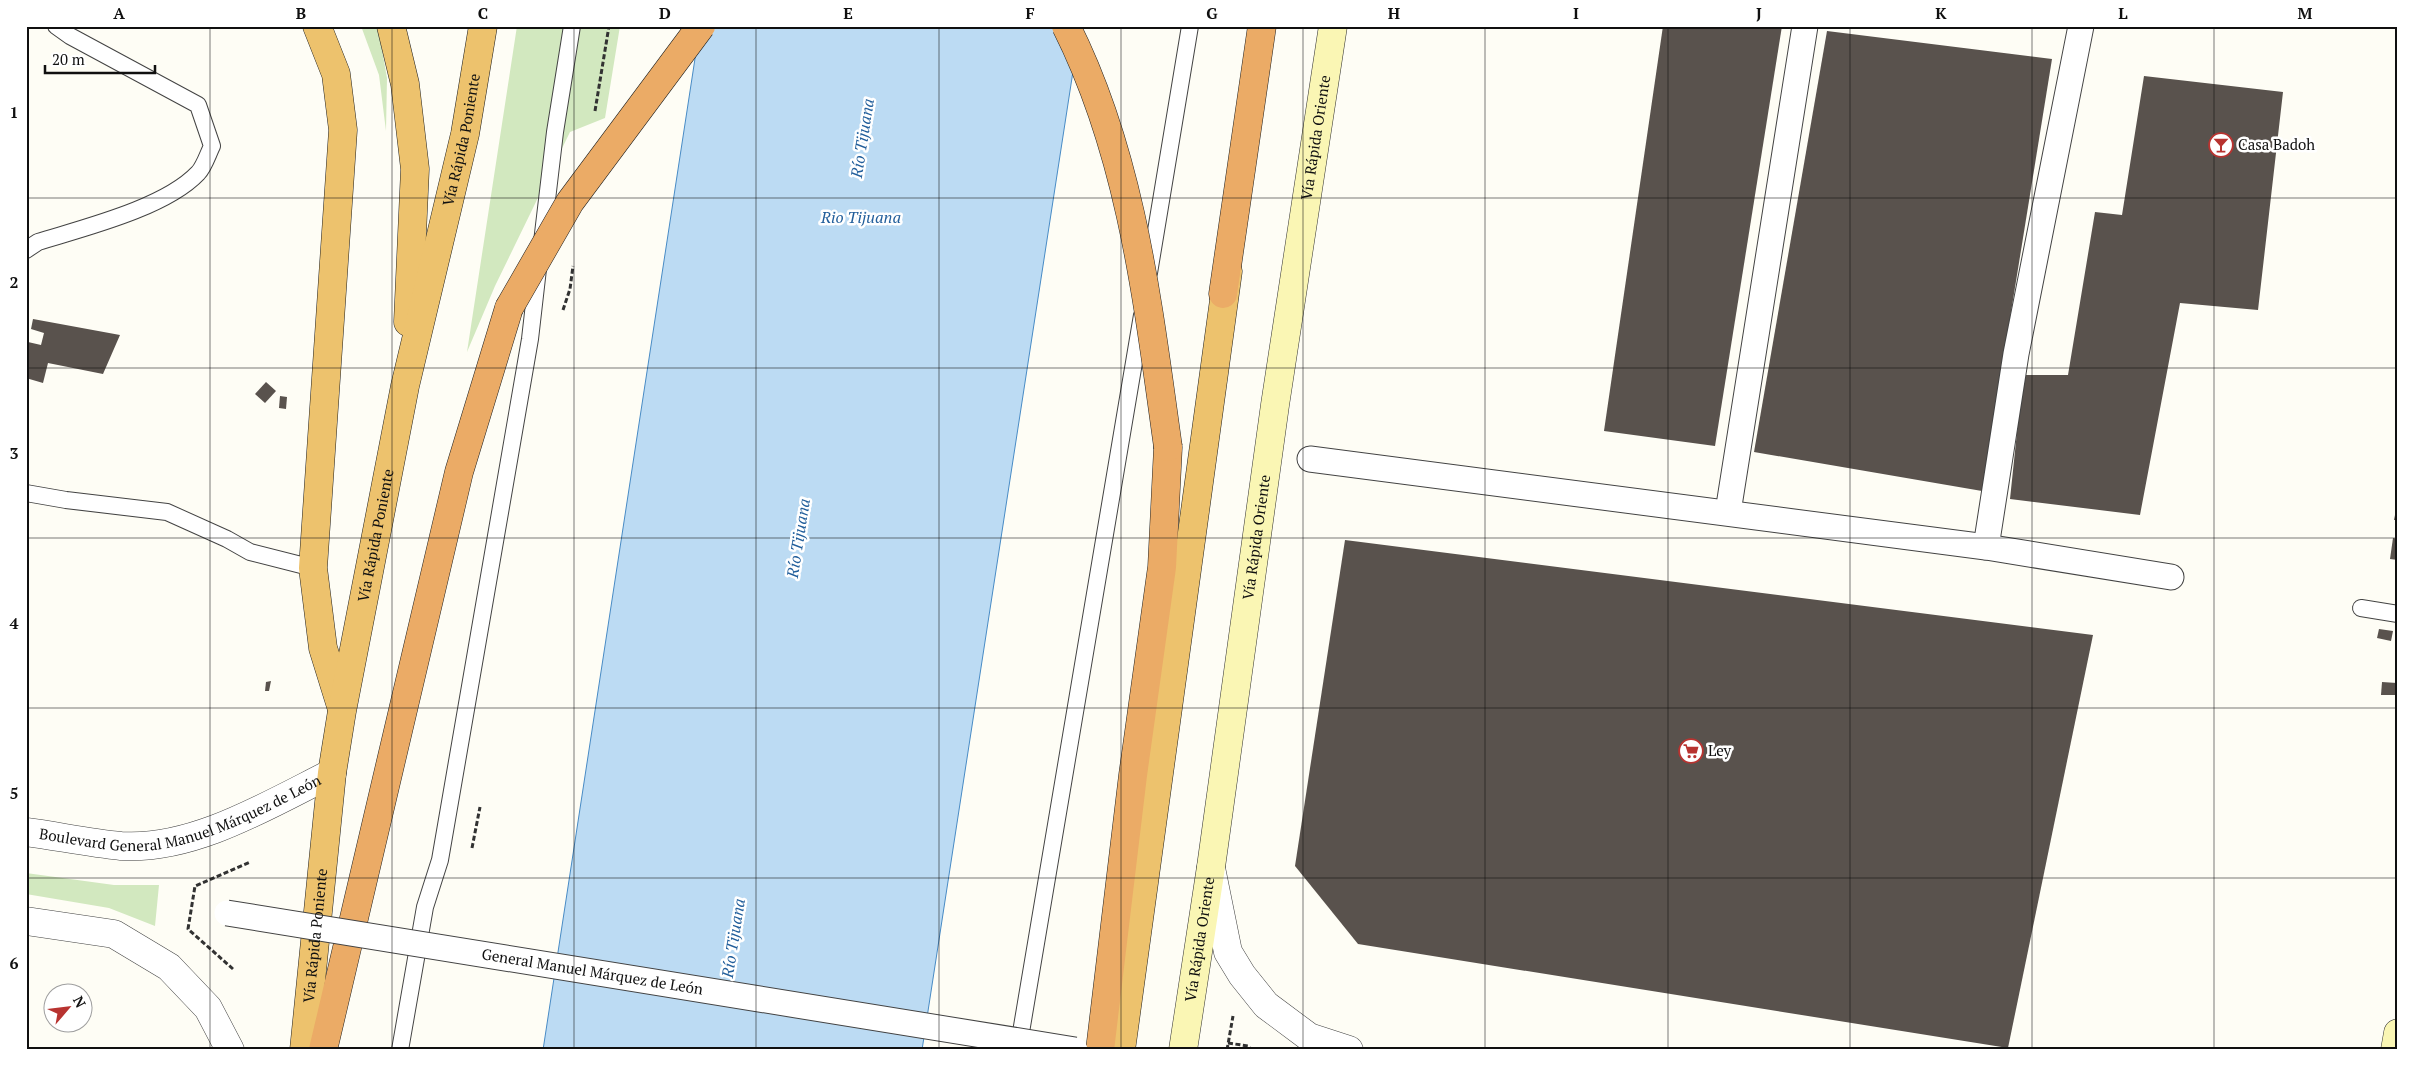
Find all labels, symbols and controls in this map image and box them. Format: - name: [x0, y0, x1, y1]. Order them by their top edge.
- text: A: [113, 2, 125, 24]
- text: B: [296, 2, 306, 24]
- text: C: [478, 2, 488, 24]
- text: D: [659, 2, 671, 24]
- text: E: [843, 2, 853, 24]
- text: F: [1025, 2, 1035, 24]
- text: G: [1206, 2, 1218, 24]
- text: H: [1388, 2, 1400, 24]
- text: I: [1573, 2, 1579, 24]
- text: J: [1756, 2, 1762, 24]
- text: K: [1935, 2, 1947, 24]
- text: L: [2118, 2, 2128, 24]
- text: M: [2298, 2, 2313, 24]
- scale bar: [45, 42, 155, 74]
- text: 20 m: [52, 49, 85, 69]
- street label: Vía Rápida Poniente: [437, 72, 484, 208]
- street label: Vía Rápida Oriente: [1295, 74, 1334, 201]
- water label: Río Tijuana: [845, 97, 879, 180]
- text: 1: [9, 101, 19, 123]
- bar icon: Casa Badoh: [2208, 132, 2234, 158]
- place label: Casa Badoh: [2238, 134, 2315, 154]
- water label: Rio Tijuana: [820, 206, 901, 228]
- text: 2: [9, 271, 19, 293]
- text: 3: [9, 442, 19, 464]
- street label: Vía Rápida Poniente: [352, 467, 398, 603]
- street label: Vía Rápida Oriente: [1237, 473, 1274, 601]
- water label: Río Tijuana: [781, 497, 815, 580]
- text: 4: [9, 612, 19, 634]
- supermarket icon: Ley: [1678, 738, 1704, 764]
- place label: Ley: [1708, 740, 1732, 760]
- street label: Boulevard General Manuel Márquez de León: [38, 769, 324, 855]
- text: 5: [9, 782, 19, 804]
- street label: Vía Rápida Poniente: [298, 867, 331, 1004]
- street label: Vía Rápida Oriente: [1180, 875, 1218, 1003]
- water label: Río Tijuana: [716, 897, 750, 980]
- street label: General Manuel Márquez de León: [480, 943, 705, 999]
- text: 6: [9, 952, 19, 974]
- north arrow: [42, 984, 92, 1034]
- text: N: [69, 993, 91, 1011]

